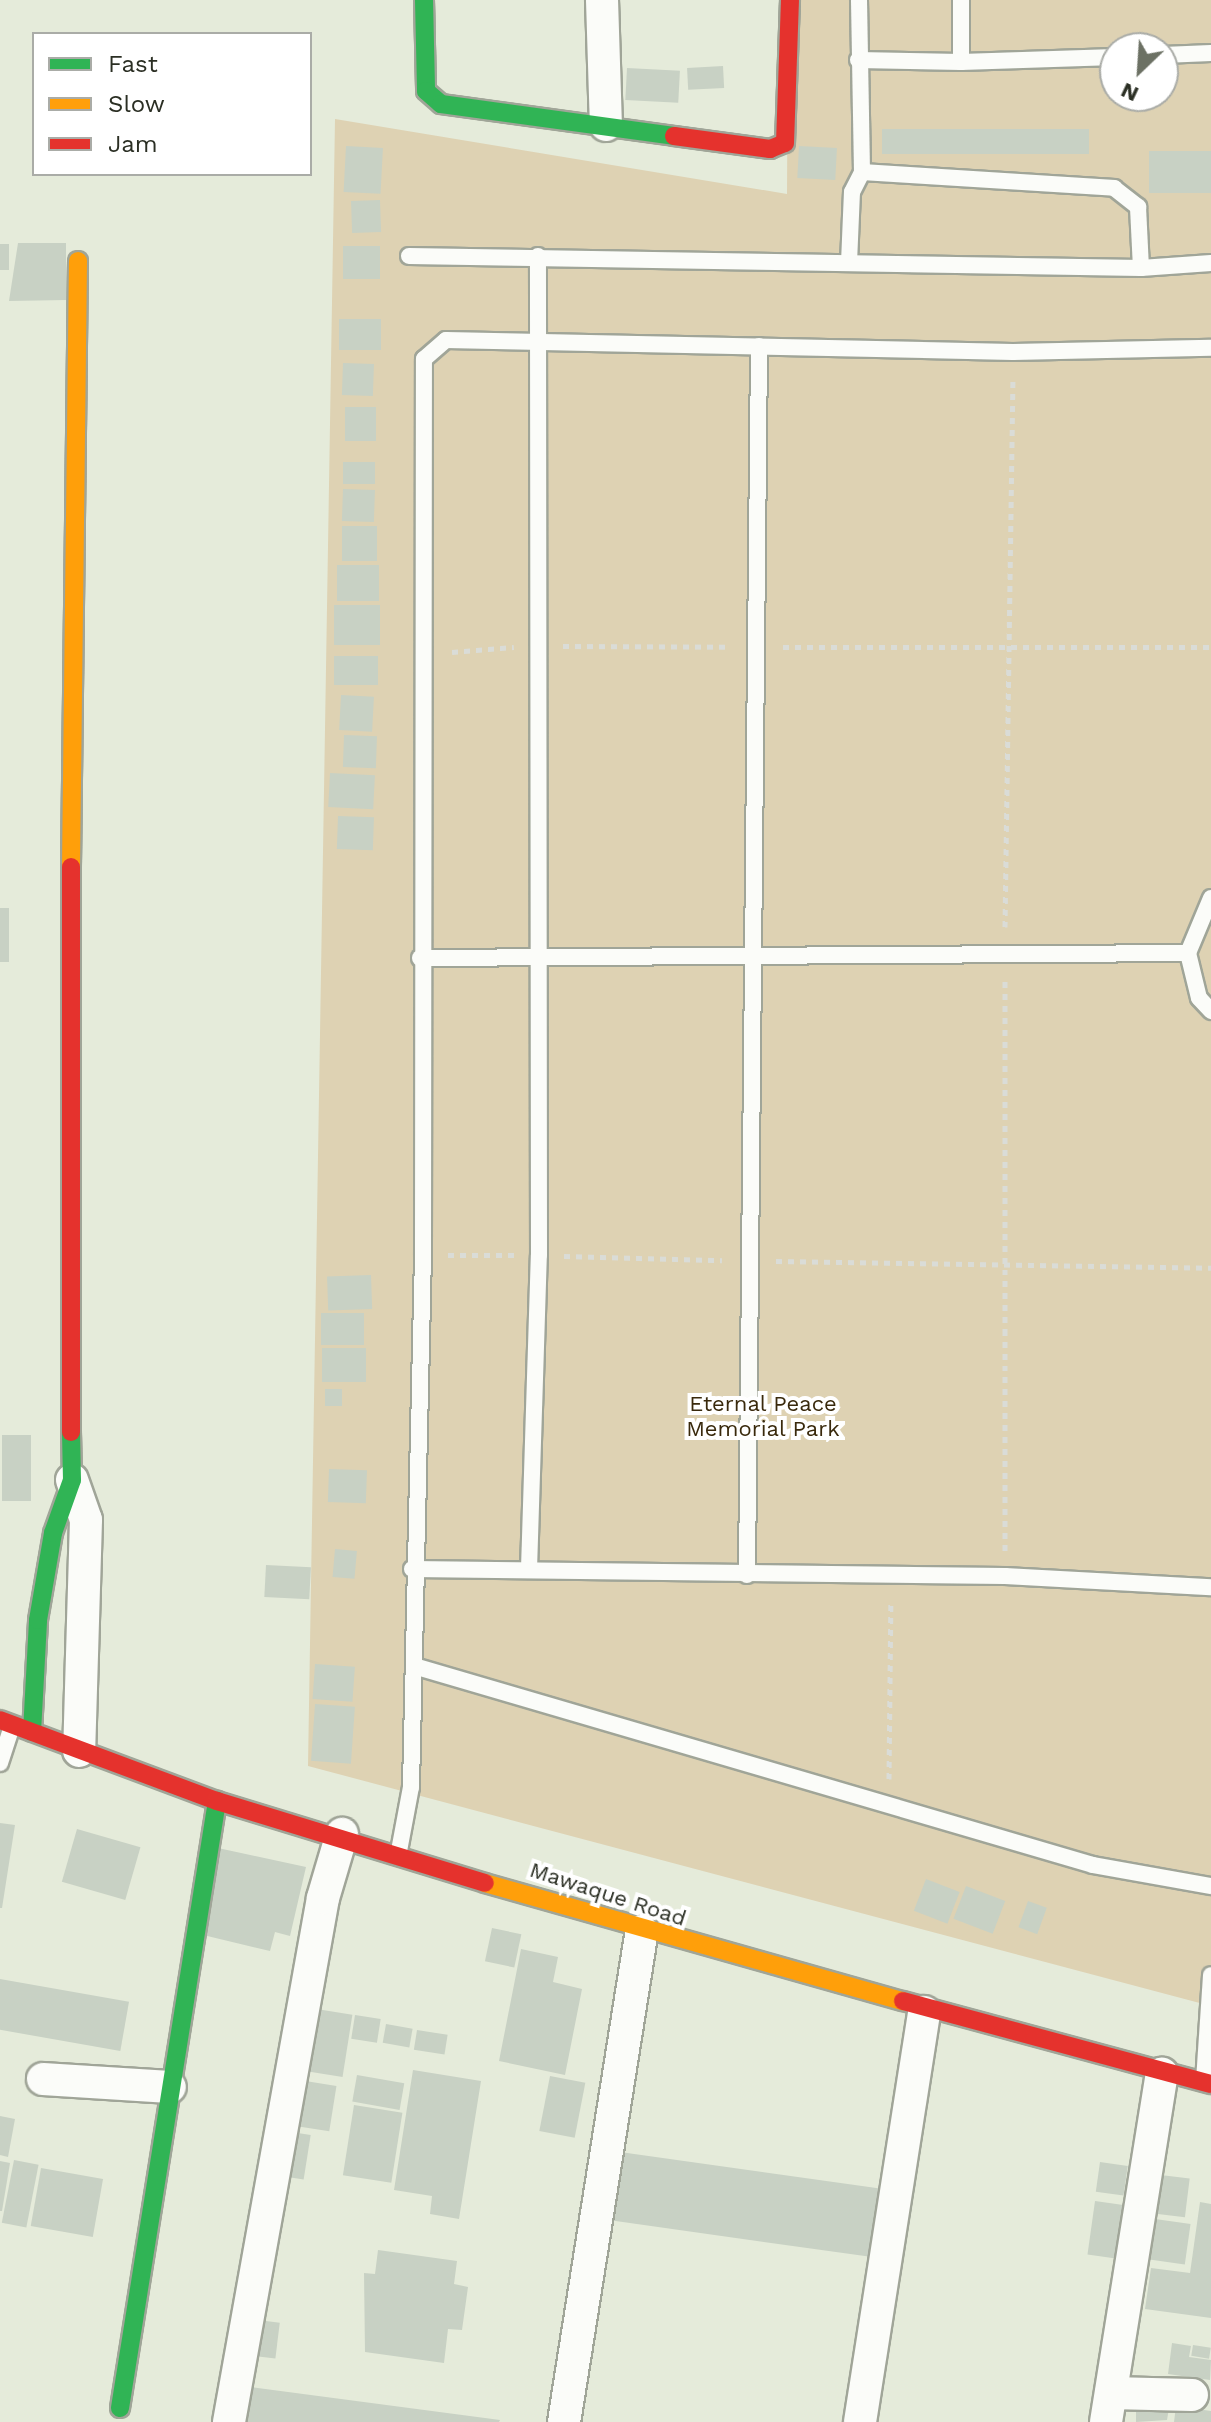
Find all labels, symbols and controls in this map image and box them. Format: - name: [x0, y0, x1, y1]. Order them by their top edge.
- legend: [32, 32, 312, 176]
- north arrow: [1099, 32, 1179, 112]
- text: Fast: [108, 50, 158, 78]
- text: N: [1117, 78, 1142, 107]
- text: Slow: [108, 90, 165, 118]
- text: Jam: [108, 130, 158, 158]
- park label: Eternal Peace Memorial Park: [686, 1390, 840, 1442]
- street label: Mawaque Road: [527, 1856, 689, 1932]

